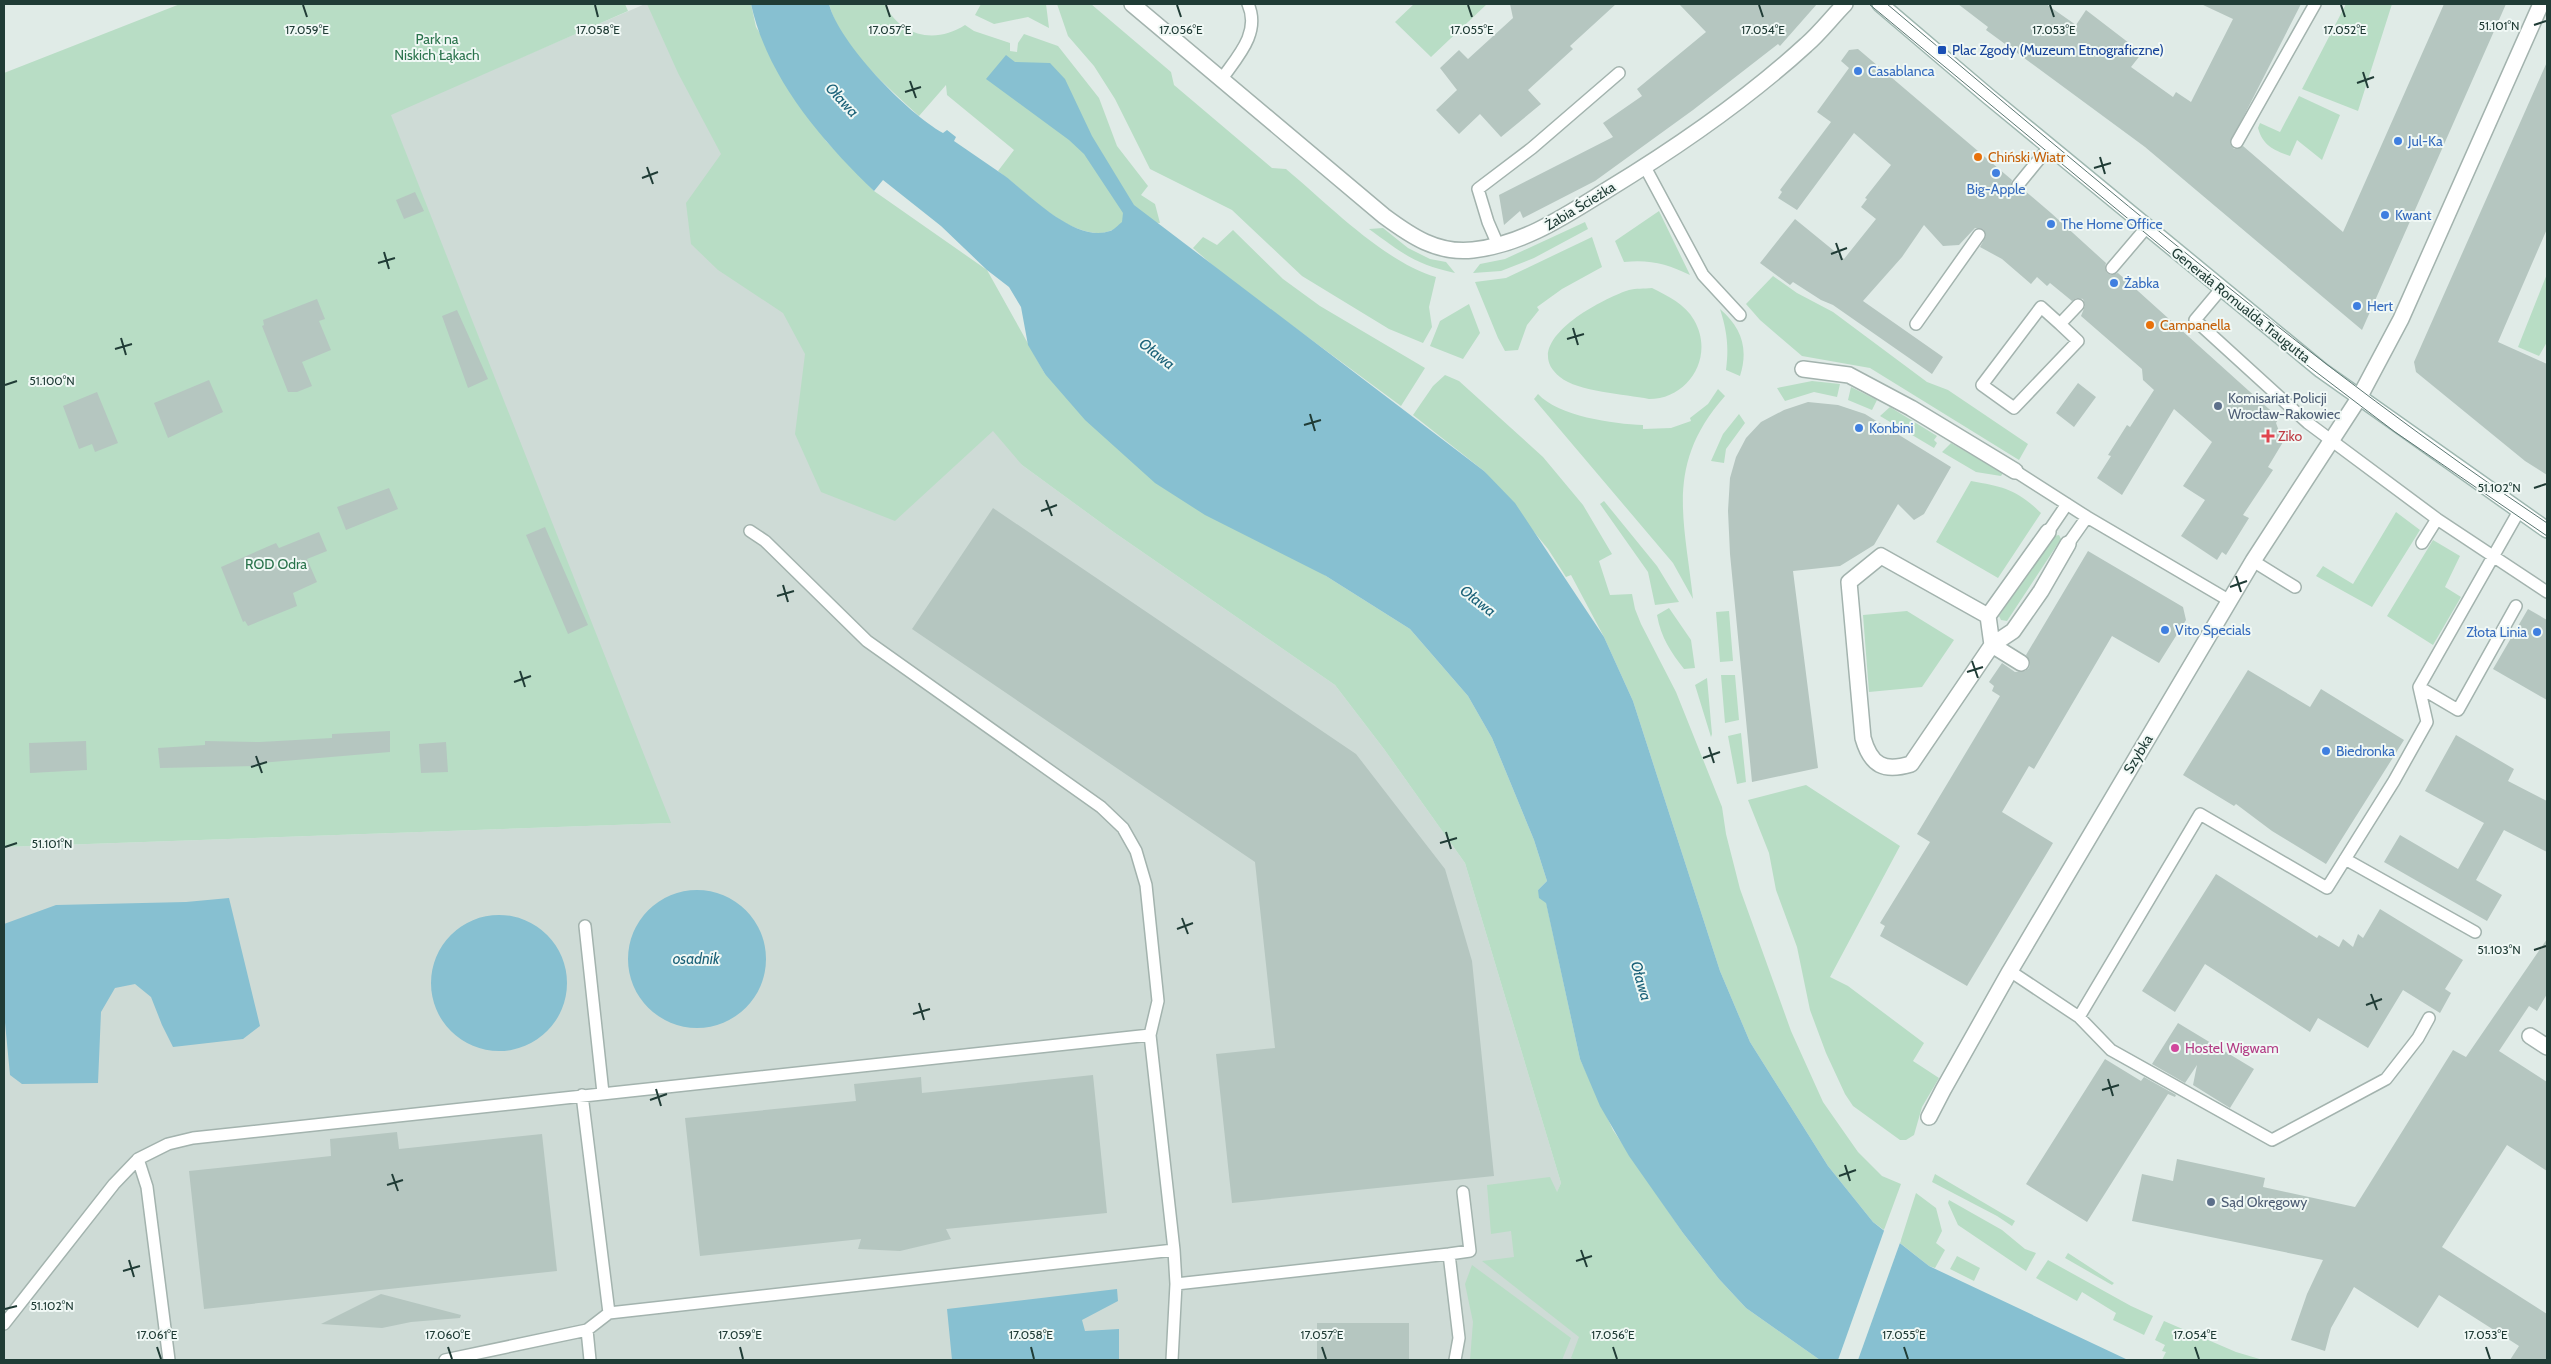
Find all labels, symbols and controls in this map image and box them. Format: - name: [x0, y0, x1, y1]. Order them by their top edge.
- text: 51.101°N: [2479, 18, 2519, 33]
- text: 17.059°E: [285, 22, 329, 37]
- text: 17.058°E: [576, 22, 620, 37]
- text: 17.057°E: [869, 22, 912, 37]
- text: 17.056°E: [1159, 22, 1203, 37]
- text: 17.055°E: [1450, 22, 1494, 37]
- text: 17.054°E: [1741, 22, 1785, 37]
- text: 17.053°E: [2032, 22, 2076, 37]
- text: 17.052°E: [2323, 22, 2367, 37]
- park label: Park na Niskich Łąkach: [394, 30, 480, 64]
- place label: Plac Zgody (Muzeum Etnograficzne): [1952, 41, 2164, 59]
- marker: Plac Zgody (Muzeum Etnograficzne): [1936, 44, 1948, 56]
- place label: Casablanca: [1868, 62, 1935, 80]
- marker: Casablanca: [1852, 65, 1864, 77]
- water label: Oława: [822, 79, 862, 121]
- place label: Jul-Ka: [2407, 132, 2443, 150]
- marker: Jul-Ka: [2392, 135, 2404, 147]
- place label: Chiński Wiatr: [1988, 148, 2066, 166]
- marker: Chiński Wiatr: [1972, 151, 1984, 163]
- marker: Big-Apple: [1990, 167, 2002, 179]
- street label: Żabia Ścieżka: [1541, 178, 1619, 234]
- place label: Big-Apple: [1967, 180, 2025, 198]
- place label: Kwant: [2395, 206, 2432, 224]
- marker: Kwant: [2379, 209, 2391, 221]
- place label: The Home Office: [2061, 215, 2163, 233]
- marker: The Home Office: [2045, 218, 2057, 230]
- street label: Generała Romualda Traugutta: [2168, 243, 2314, 367]
- place label: Żabka: [2124, 274, 2159, 292]
- marker: Żabka: [2108, 277, 2120, 289]
- place label: Hert: [2367, 297, 2393, 315]
- marker: Hert: [2351, 300, 2363, 312]
- place label: Campanella: [2160, 316, 2231, 334]
- marker: Campanella: [2144, 319, 2156, 331]
- water label: Oława: [1136, 335, 1178, 373]
- text: 51.100°N: [29, 373, 75, 388]
- place label: Komisariat Policji Wrocław-Rakowiec: [2228, 389, 2340, 423]
- marker: Komisariat Policji Wrocław-Rakowiec: [2212, 400, 2224, 412]
- place label: Konbini: [1869, 419, 1914, 437]
- marker: Konbini: [1853, 422, 1865, 434]
- place label: Ziko: [2278, 427, 2303, 445]
- marker: Ziko: [2262, 430, 2274, 442]
- text: 51.102°N: [2477, 480, 2521, 495]
- park label: ROD Odra: [245, 555, 307, 573]
- water label: Oława: [1457, 582, 1499, 620]
- place label: Vito Specials: [2175, 621, 2251, 639]
- place label: Złota Linia: [2466, 623, 2527, 641]
- marker: Vito Specials: [2159, 624, 2171, 636]
- marker: Złota Linia: [2531, 626, 2543, 638]
- street label: Szybka: [2119, 731, 2157, 777]
- place label: Biedronka: [2336, 742, 2395, 760]
- marker: Biedronka: [2320, 745, 2332, 757]
- text: 51.101°N: [32, 836, 72, 851]
- text: 51.103°N: [2477, 942, 2521, 957]
- water label: osadnik: [673, 950, 720, 968]
- water label: Oława: [1627, 959, 1655, 1003]
- place label: Hostel Wigwam: [2185, 1039, 2279, 1057]
- marker: Hostel Wigwam: [2169, 1042, 2181, 1054]
- place label: Sąd Okręgowy: [2221, 1193, 2307, 1211]
- marker: Sąd Okręgowy: [2205, 1196, 2217, 1208]
- text: 51.102°N: [30, 1298, 74, 1313]
- text: 17.061°E: [137, 1327, 178, 1342]
- text: 17.060°E: [425, 1327, 471, 1342]
- text: 17.059°E: [718, 1327, 762, 1342]
- text: 17.058°E: [1009, 1327, 1053, 1342]
- text: 17.057°E: [1301, 1327, 1344, 1342]
- text: 17.056°E: [1591, 1327, 1635, 1342]
- text: 17.055°E: [1882, 1327, 1926, 1342]
- text: 17.054°E: [2173, 1327, 2217, 1342]
- text: 17.053°E: [2464, 1327, 2508, 1342]

